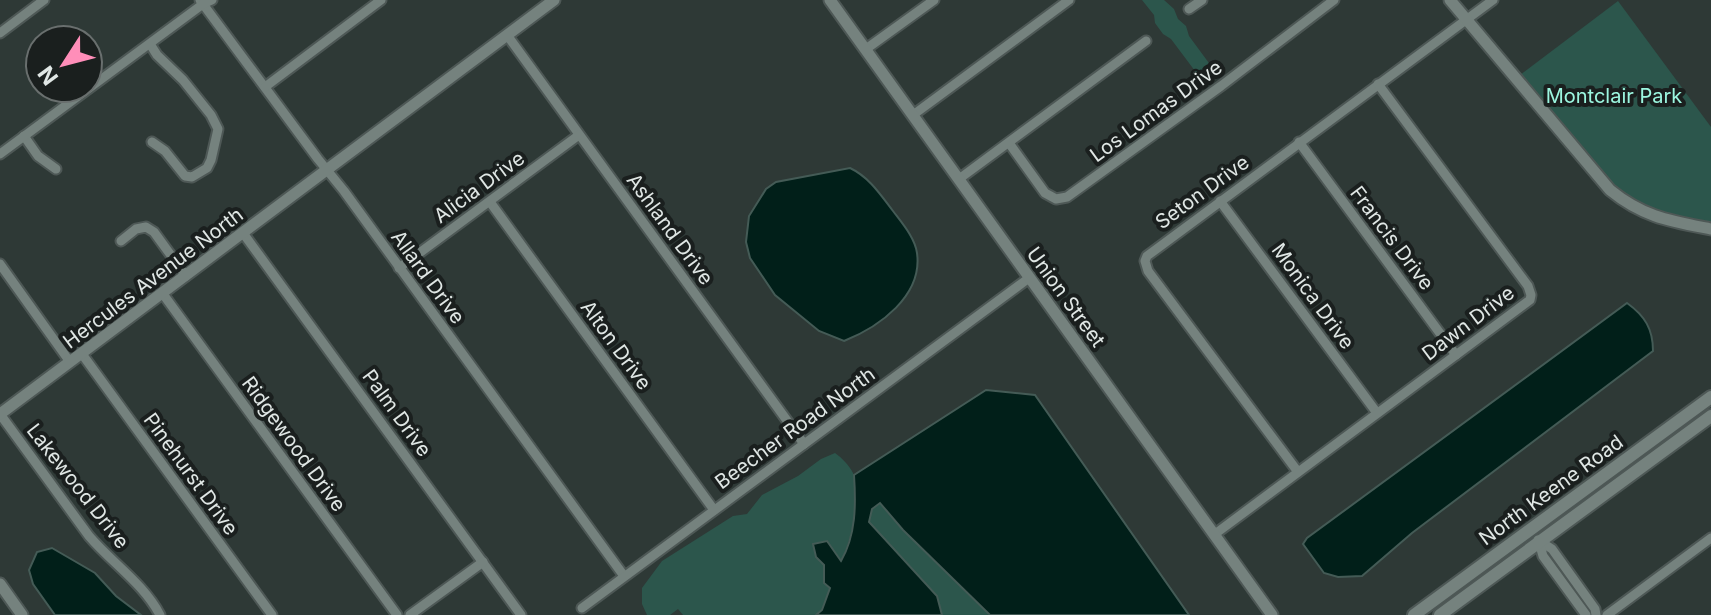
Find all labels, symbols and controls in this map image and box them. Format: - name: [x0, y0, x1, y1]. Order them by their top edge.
- north arrow: [24, 24, 104, 104]
- street label: Los Lomas Drive: [1085, 55, 1227, 167]
- text: N: [32, 61, 63, 90]
- park label: Montclair Park: [1546, 84, 1682, 108]
- street label: Alicia Drive: [429, 146, 529, 228]
- street label: Seton Drive: [1150, 150, 1254, 234]
- street label: Ashland Drive: [622, 169, 718, 289]
- street label: Francis Drive: [1345, 181, 1439, 295]
- street label: Hercules Avenue North: [58, 203, 248, 353]
- street label: Allard Drive: [386, 226, 470, 328]
- street label: Monica Drive: [1267, 238, 1359, 354]
- street label: Union Street: [1022, 242, 1110, 352]
- street label: Dawn Drive: [1417, 281, 1519, 365]
- street label: Alton Drive: [576, 296, 656, 394]
- street label: Beecher Road North: [710, 362, 880, 494]
- street label: Palm Drive: [357, 365, 437, 461]
- street label: Ridgewood Drive: [237, 372, 351, 516]
- street label: Pinehurst Drive: [139, 408, 243, 540]
- street label: Lakewood Drive: [22, 419, 134, 553]
- street label: North Keene Road: [1474, 430, 1628, 550]

